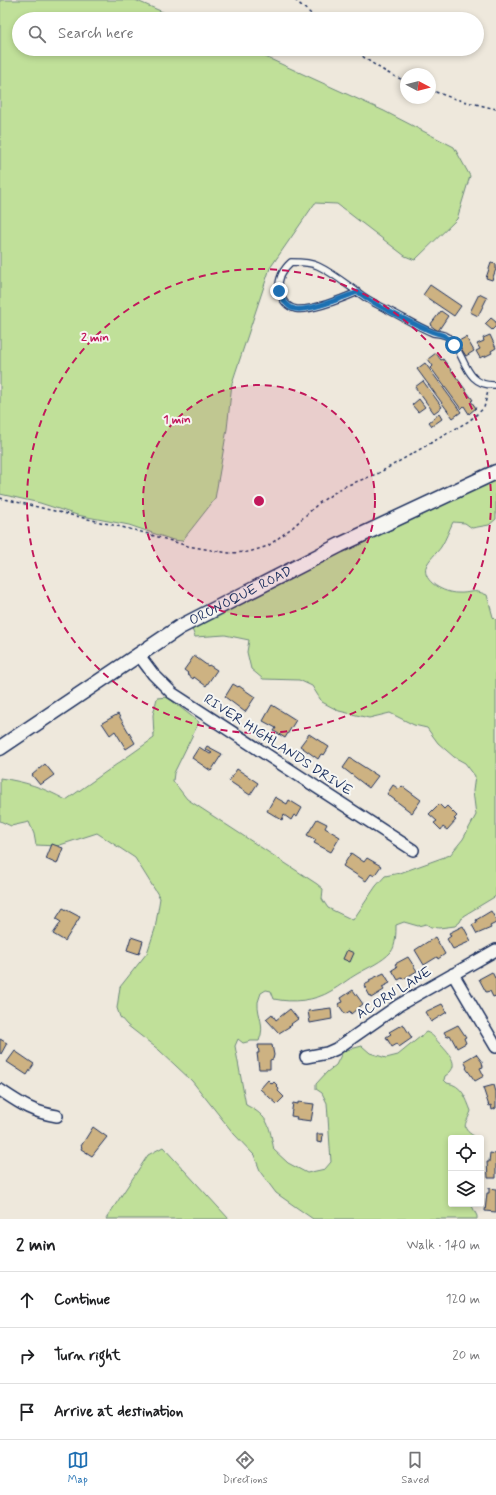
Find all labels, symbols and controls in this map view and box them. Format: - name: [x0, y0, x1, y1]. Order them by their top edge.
- search box: [12, 12, 484, 56]
- icon: search: [26, 23, 48, 45]
- text: Search here: [58, 24, 134, 44]
- north arrow: [400, 68, 436, 104]
- route end: [270, 282, 288, 300]
- text: 2 min: [81, 330, 109, 346]
- route start: [445, 336, 463, 354]
- text: 1 min: [163, 412, 191, 428]
- centre of rings: [252, 494, 266, 508]
- street label: ORONOQUE ROAD: [186, 562, 295, 630]
- street label: RIVER HIGHLANDS DRIVE: [200, 690, 356, 800]
- street label: ACORN LANE: [353, 963, 435, 1023]
- map controls: [448, 1135, 484, 1207]
- button: locate: [448, 1135, 484, 1171]
- button: layers: [448, 1171, 484, 1207]
- text: 2 min: [16, 1234, 56, 1256]
- text: Walk · 140 m: [407, 1237, 480, 1254]
- icon: ahead: [16, 1289, 38, 1311]
- text: Continue: [54, 1290, 110, 1310]
- text: 120 m: [446, 1291, 480, 1308]
- icon: right: [16, 1345, 38, 1367]
- text: Turn right: [54, 1346, 121, 1366]
- text: 20 m: [452, 1347, 480, 1364]
- icon: arrive: [16, 1401, 38, 1423]
- text: Arrive at destination: [54, 1402, 183, 1422]
- tab: Map: [67, 1449, 89, 1487]
- tab: Directions: [222, 1449, 268, 1487]
- tab: Saved: [401, 1449, 429, 1487]

